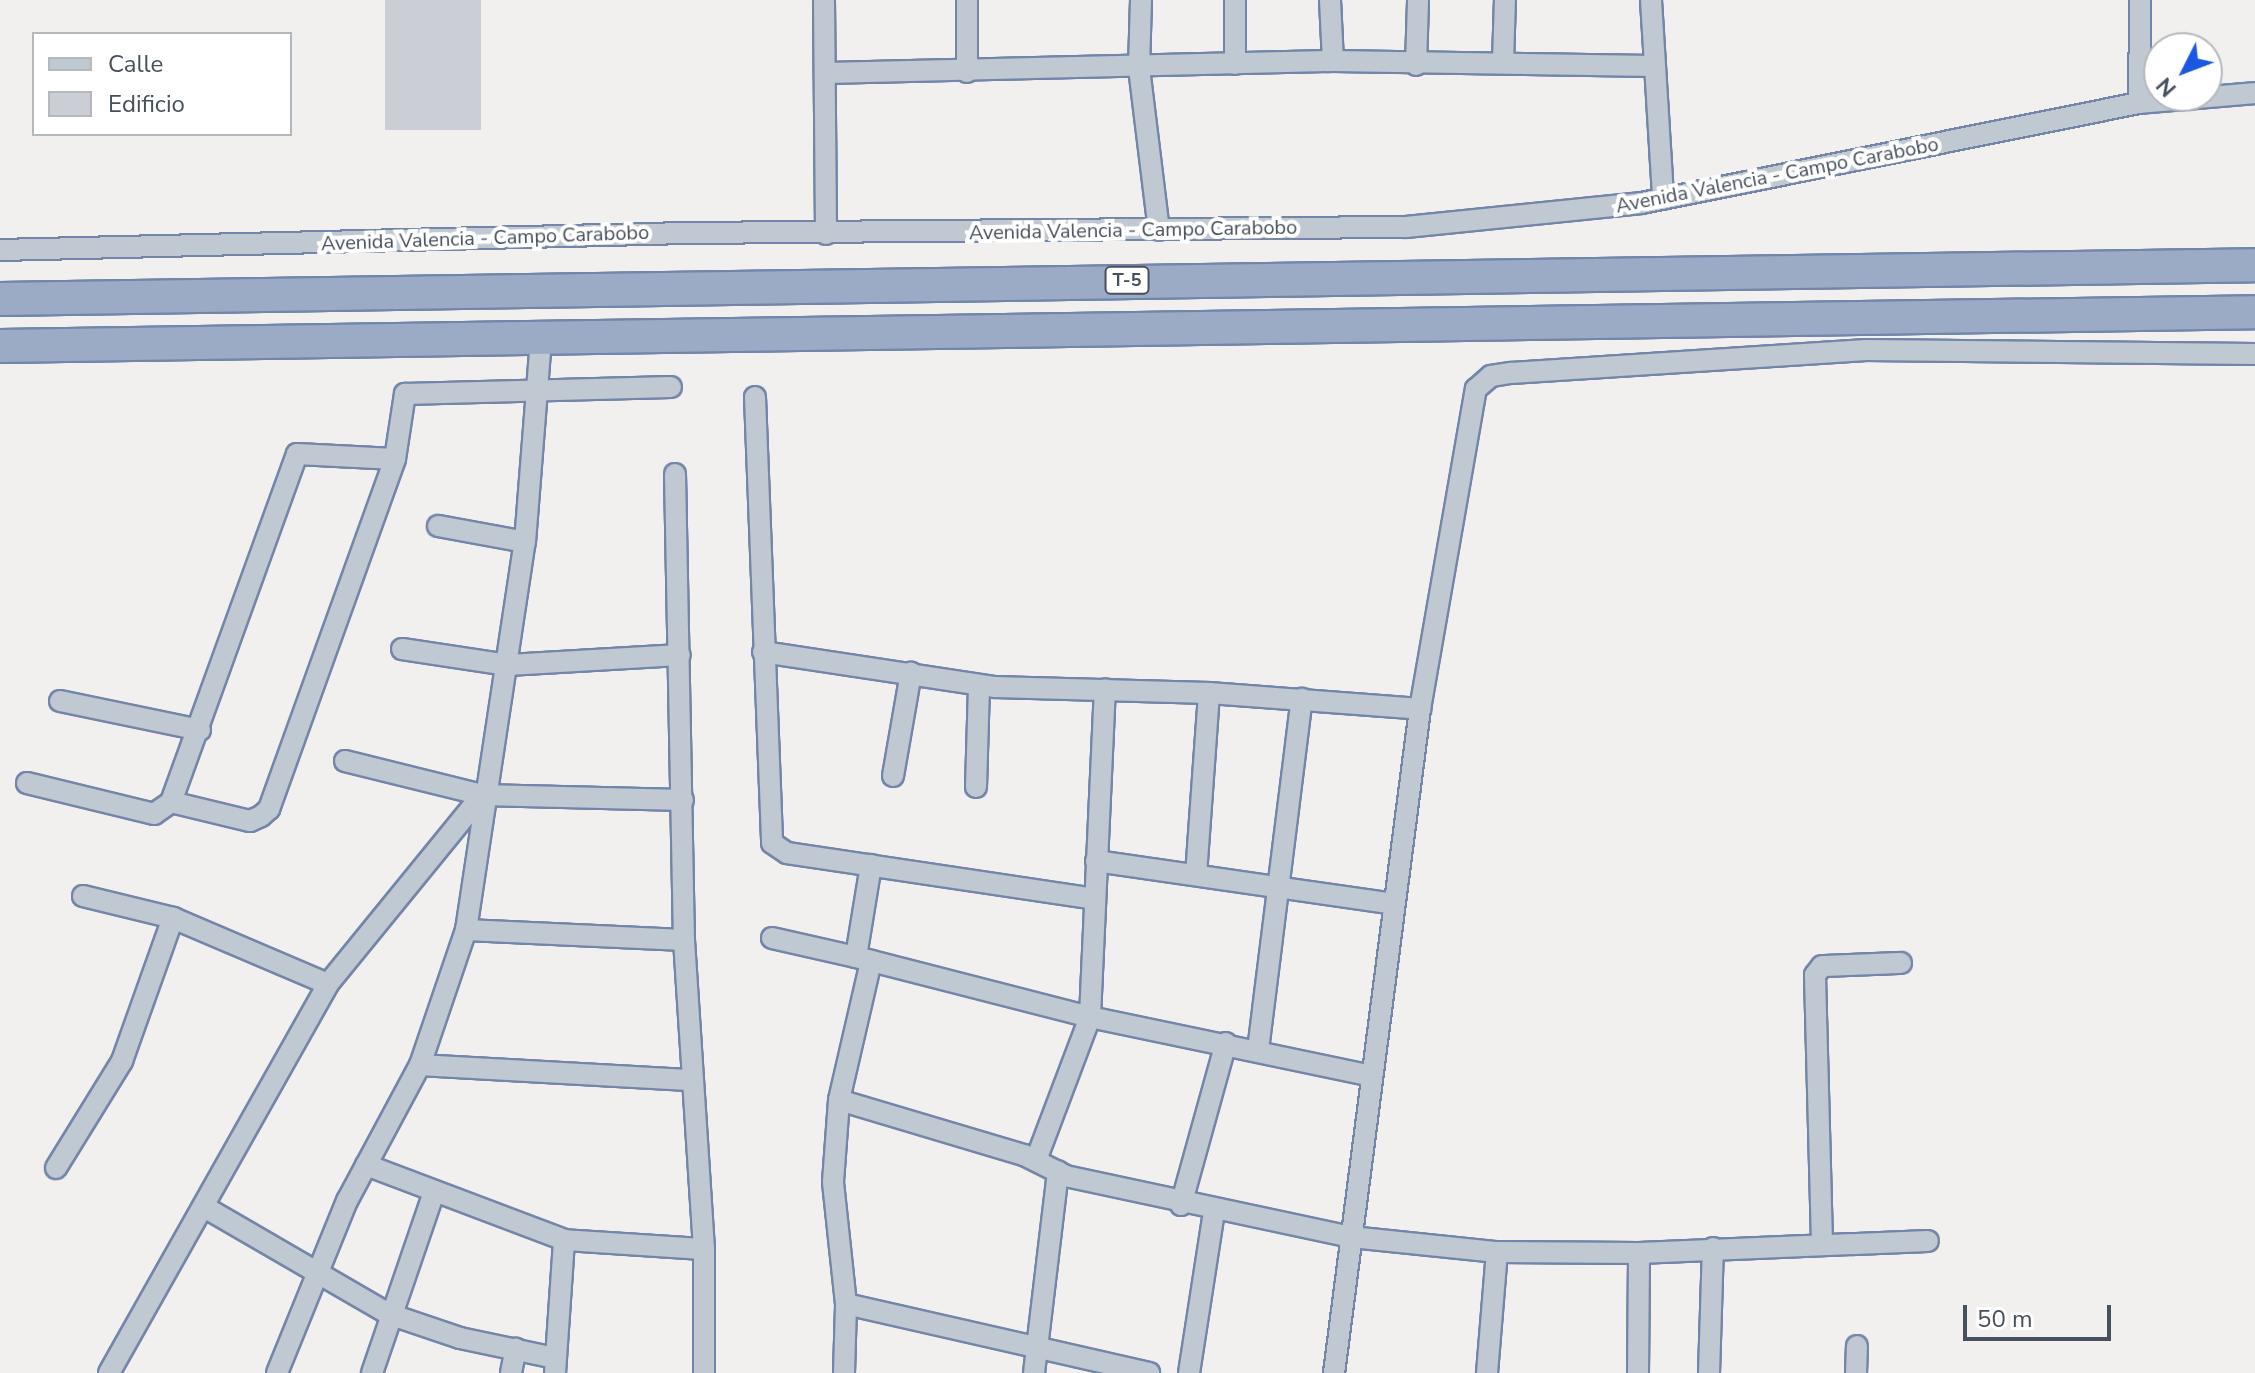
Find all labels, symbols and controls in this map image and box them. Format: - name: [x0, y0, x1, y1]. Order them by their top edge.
- legend: [32, 32, 292, 136]
- north arrow: [2143, 32, 2223, 112]
- text: Calle: [108, 48, 163, 80]
- text: N: [2150, 71, 2183, 103]
- text: Edificio: [108, 88, 185, 120]
- street label: Avenida Valencia - Campo Carabobo: [1614, 132, 1940, 218]
- street label: Avenida Valencia - Campo Carabobo: [969, 215, 1297, 245]
- street label: Avenida Valencia - Campo Carabobo: [321, 220, 649, 256]
- road number: T-5: [1103, 266, 1151, 294]
- scale bar: [1967, 1289, 2115, 1339]
- text: 50 m: [1977, 1303, 2033, 1335]

